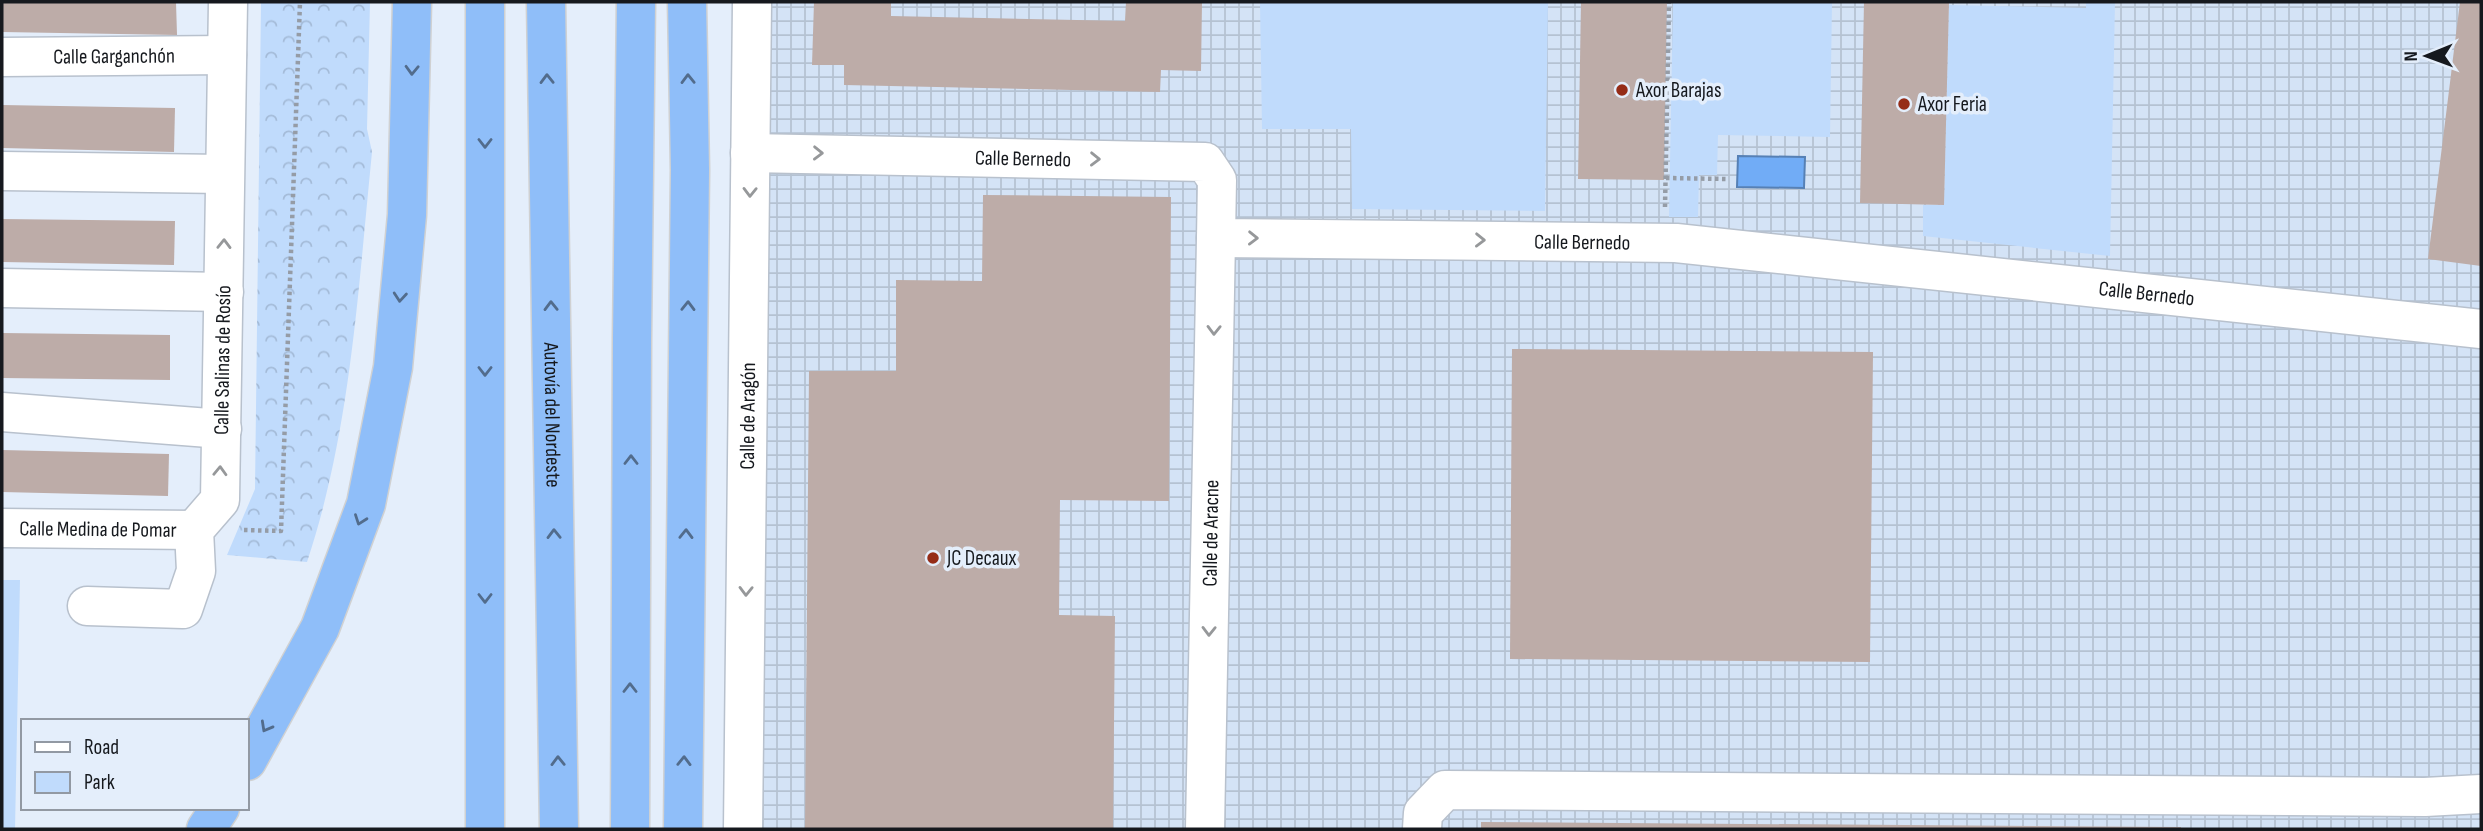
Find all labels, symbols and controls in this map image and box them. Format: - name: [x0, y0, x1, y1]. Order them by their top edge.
- north arrow: [2392, 21, 2462, 91]
- street label: Calle Garganchón: [53, 43, 175, 69]
- text: N: [2400, 51, 2423, 62]
- one-way arrow: [404, 65, 419, 76]
- one-way arrow: [539, 73, 555, 83]
- one-way arrow: [681, 73, 696, 84]
- place label: Axor Barajas: [1635, 78, 1721, 103]
- marker: Axor Barajas: [1614, 82, 1630, 98]
- place label: Axor Feria: [1917, 92, 1987, 117]
- marker: Axor Feria: [1896, 96, 1912, 112]
- one-way arrow: [477, 139, 493, 149]
- one-way arrow: [813, 145, 824, 160]
- street label: Calle Bernedo: [975, 145, 1071, 172]
- one-way arrow: [1090, 151, 1100, 167]
- one-way arrow: [742, 187, 757, 198]
- street label: Calle Bernedo: [1534, 229, 1631, 255]
- one-way arrow: [1248, 230, 1259, 246]
- one-way arrow: [1476, 232, 1486, 248]
- one-way arrow: [216, 238, 232, 248]
- street label: Calle Bernedo: [2097, 276, 2196, 311]
- street label: Calle Salinas de Rosío: [209, 285, 236, 435]
- one-way arrow: [393, 292, 408, 303]
- one-way arrow: [543, 300, 558, 311]
- one-way arrow: [680, 300, 696, 311]
- one-way arrow: [1206, 325, 1222, 336]
- street label: Autovía del Nordeste: [539, 341, 566, 488]
- street label: Calle de Aragón: [734, 362, 761, 470]
- one-way arrow: [477, 366, 493, 377]
- one-way arrow: [623, 454, 639, 465]
- one-way arrow: [213, 465, 228, 476]
- street label: Calle de Aracne: [1197, 479, 1224, 587]
- one-way arrow: [354, 514, 368, 526]
- street label: Calle Medina de Pomar: [19, 516, 177, 542]
- one-way arrow: [546, 528, 562, 538]
- one-way arrow: [678, 528, 694, 538]
- place label: JC Decaux: [946, 546, 1017, 571]
- marker: JC Decaux: [925, 550, 941, 566]
- one-way arrow: [738, 586, 753, 597]
- one-way arrow: [477, 594, 493, 604]
- one-way arrow: [1201, 626, 1216, 637]
- one-way arrow: [622, 682, 638, 692]
- legend: [21, 719, 248, 810]
- one-way arrow: [260, 720, 274, 732]
- text: Road: [84, 735, 119, 760]
- one-way arrow: [550, 755, 566, 766]
- one-way arrow: [676, 755, 692, 766]
- text: Park: [84, 770, 115, 795]

